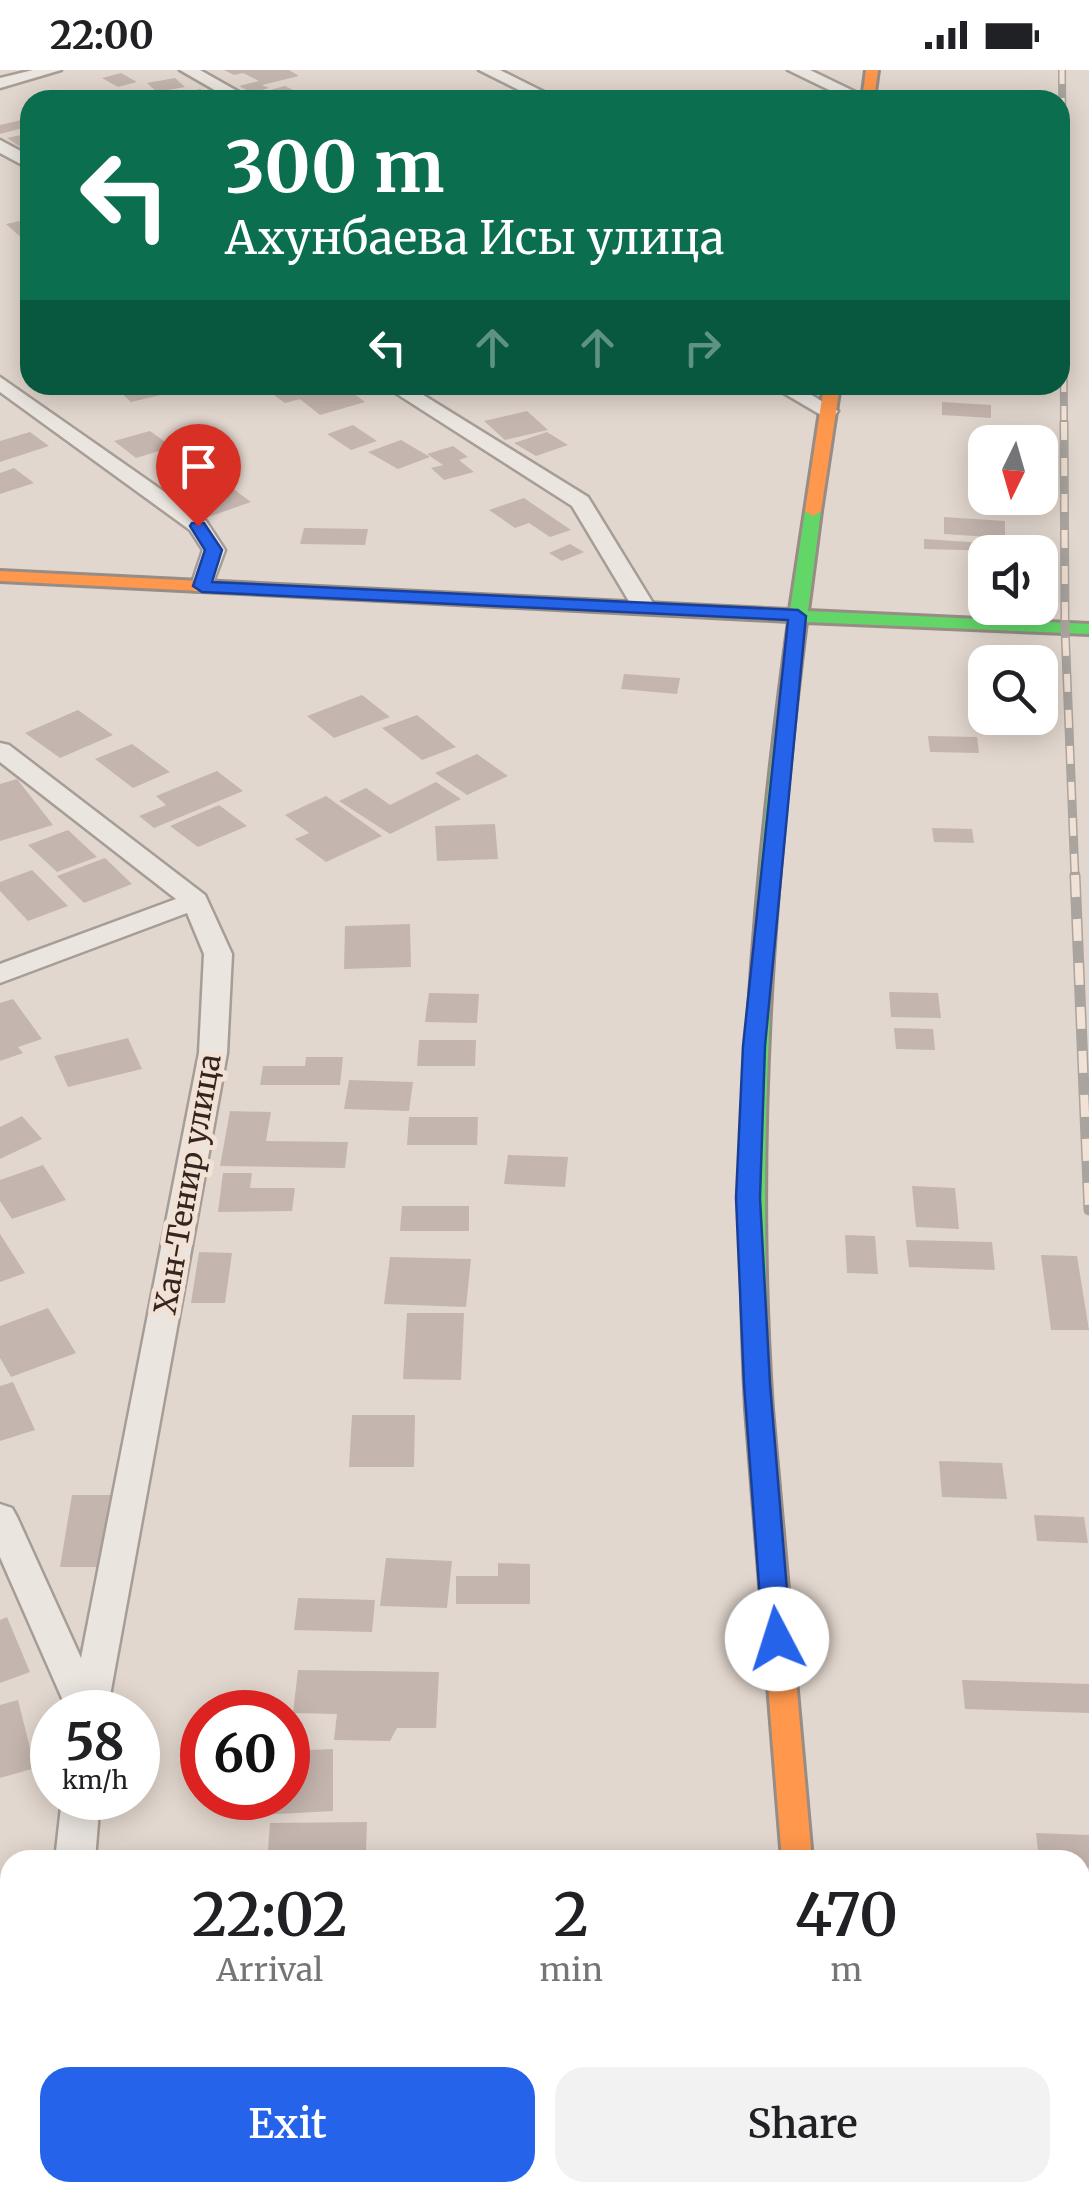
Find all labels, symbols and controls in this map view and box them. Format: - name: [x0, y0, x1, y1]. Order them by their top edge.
- text: 22:00: [50, 12, 154, 59]
- text: 300 m: [225, 123, 444, 211]
- icon: left: [60, 130, 190, 260]
- text: Ахунбаева Исы улица: [225, 210, 724, 266]
- icon: left: [360, 320, 415, 375]
- icon: ahead: [465, 320, 520, 375]
- icon: ahead: [570, 320, 625, 375]
- icon: right: [675, 320, 730, 375]
- pin: [156, 424, 241, 527]
- north arrow: [968, 425, 1058, 515]
- map controls: [968, 425, 1058, 735]
- icon: arrive: [171, 439, 226, 494]
- button: sound: [968, 535, 1058, 625]
- button: search: [968, 645, 1058, 735]
- street label: Хан-Тенир улица: [145, 1051, 229, 1317]
- position arrow: [725, 1587, 829, 1691]
- speed limit sign: 60: [180, 1690, 310, 1820]
- text: 58: [65, 1711, 125, 1774]
- text: km/h: [62, 1764, 128, 1796]
- text: 22:02: [192, 1877, 348, 1952]
- text: 2: [553, 1877, 589, 1952]
- text: 470: [795, 1877, 898, 1952]
- text: Arrival: [216, 1950, 323, 1990]
- text: min: [540, 1950, 603, 1990]
- text: m: [831, 1950, 862, 1990]
- button: Exit: [40, 2067, 535, 2182]
- button: Share: [555, 2067, 1050, 2182]

